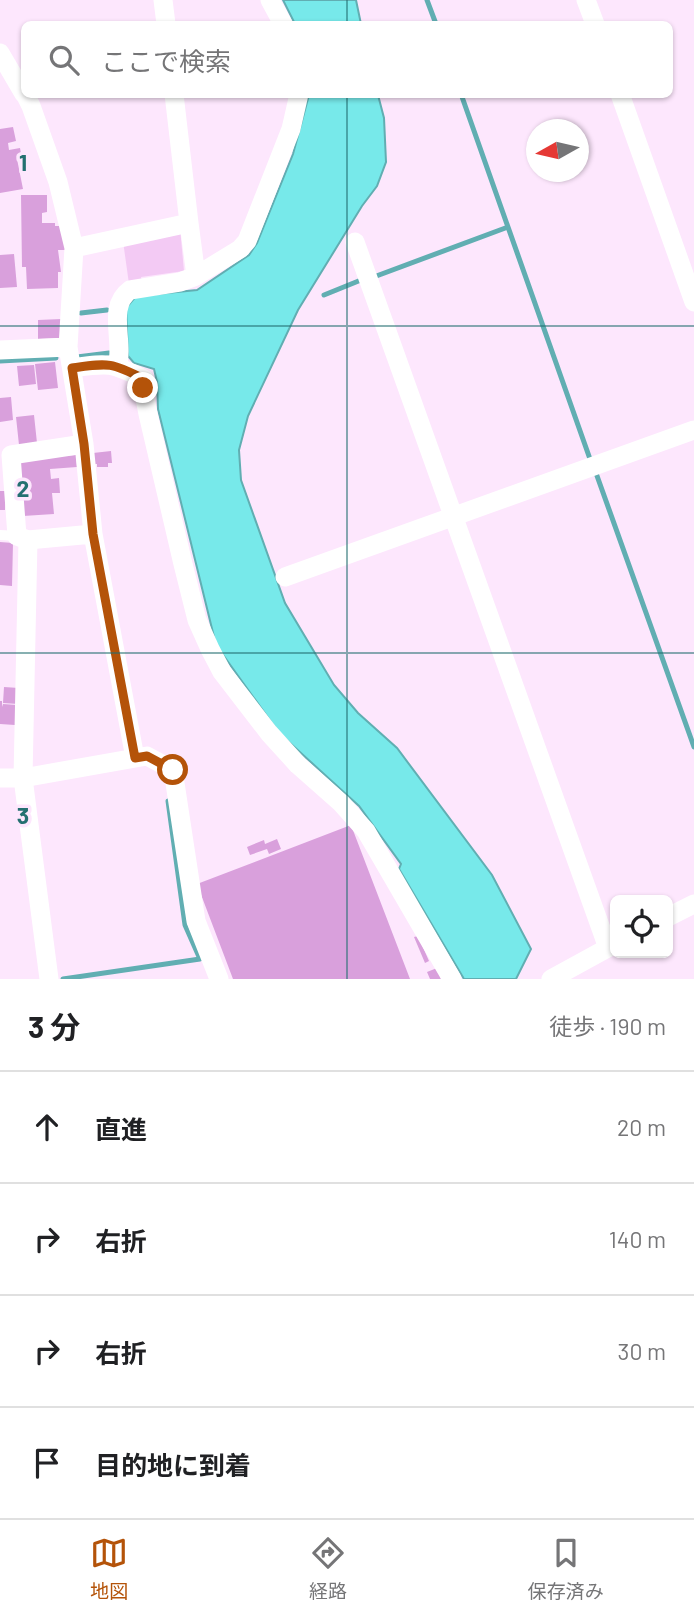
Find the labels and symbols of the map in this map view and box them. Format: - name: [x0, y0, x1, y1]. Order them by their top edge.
- north arrow: [526, 119, 589, 182]
- text: 1: [19, 148, 27, 176]
- route end: [127, 372, 158, 403]
- text: 2: [17, 474, 29, 502]
- route start: [157, 754, 188, 785]
- text: 3: [17, 801, 29, 829]

